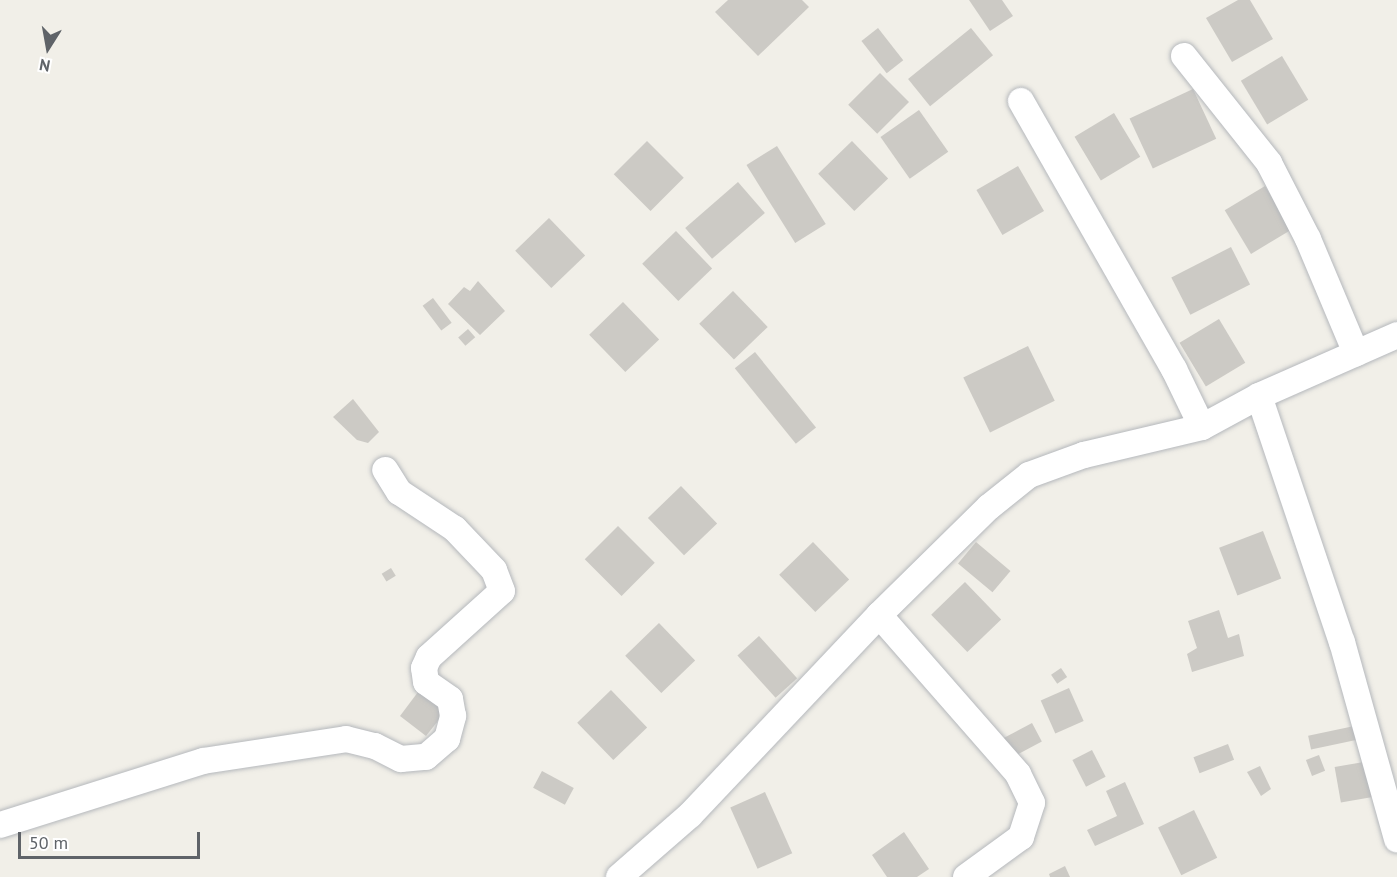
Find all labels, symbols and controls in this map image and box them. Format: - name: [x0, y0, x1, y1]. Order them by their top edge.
- north arrow: [18, 18, 78, 78]
- text: N: [38, 55, 52, 76]
- scale bar: [21, 820, 202, 858]
- text: 50 m: [29, 831, 68, 854]

